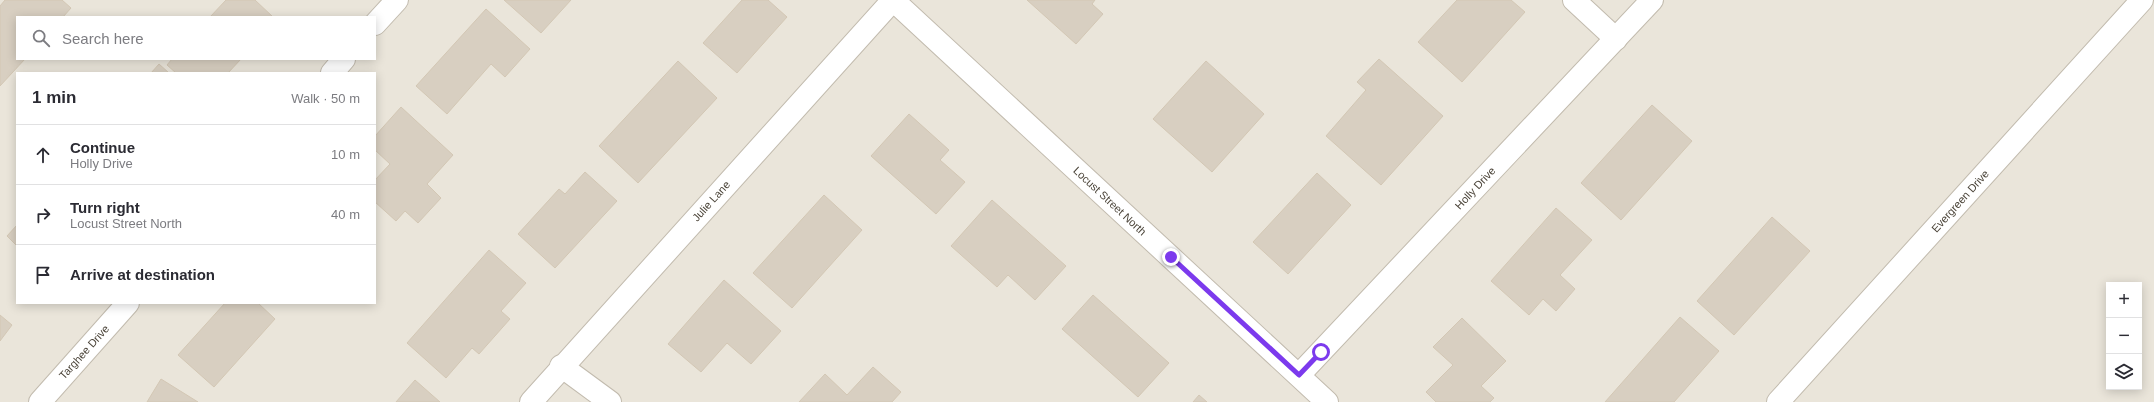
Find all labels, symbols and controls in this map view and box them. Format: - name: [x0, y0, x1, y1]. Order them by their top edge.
- search box: [16, 16, 376, 60]
- icon: search: [30, 27, 52, 49]
- text: Search here: [62, 30, 144, 47]
- text: 1 min: [32, 88, 76, 107]
- text: Walk · 50 m: [291, 91, 360, 106]
- text: Continue: [70, 139, 135, 156]
- icon: ahead: [32, 144, 54, 166]
- text: 10 m: [331, 147, 360, 162]
- text: Holly Drive: [70, 156, 133, 171]
- street label: Locust Street North: [1071, 164, 1149, 238]
- street label: Holly Drive: [1452, 164, 1498, 212]
- street label: Evergreen Drive: [1929, 167, 1991, 235]
- street label: Julie Lane: [690, 178, 732, 224]
- text: Turn right: [70, 199, 140, 216]
- icon: right: [32, 204, 54, 226]
- text: 40 m: [331, 207, 360, 222]
- text: Locust Street North: [70, 216, 182, 231]
- route end: [1162, 248, 1180, 266]
- icon: arrive: [32, 264, 54, 286]
- text: Arrive at destination: [70, 266, 215, 283]
- map controls: [2106, 282, 2142, 390]
- button: +: [2106, 282, 2142, 318]
- button: −: [2106, 318, 2142, 354]
- street label: Targhee Drive: [57, 323, 111, 381]
- route start: [1312, 343, 1330, 361]
- button: layers: [2106, 354, 2142, 390]

